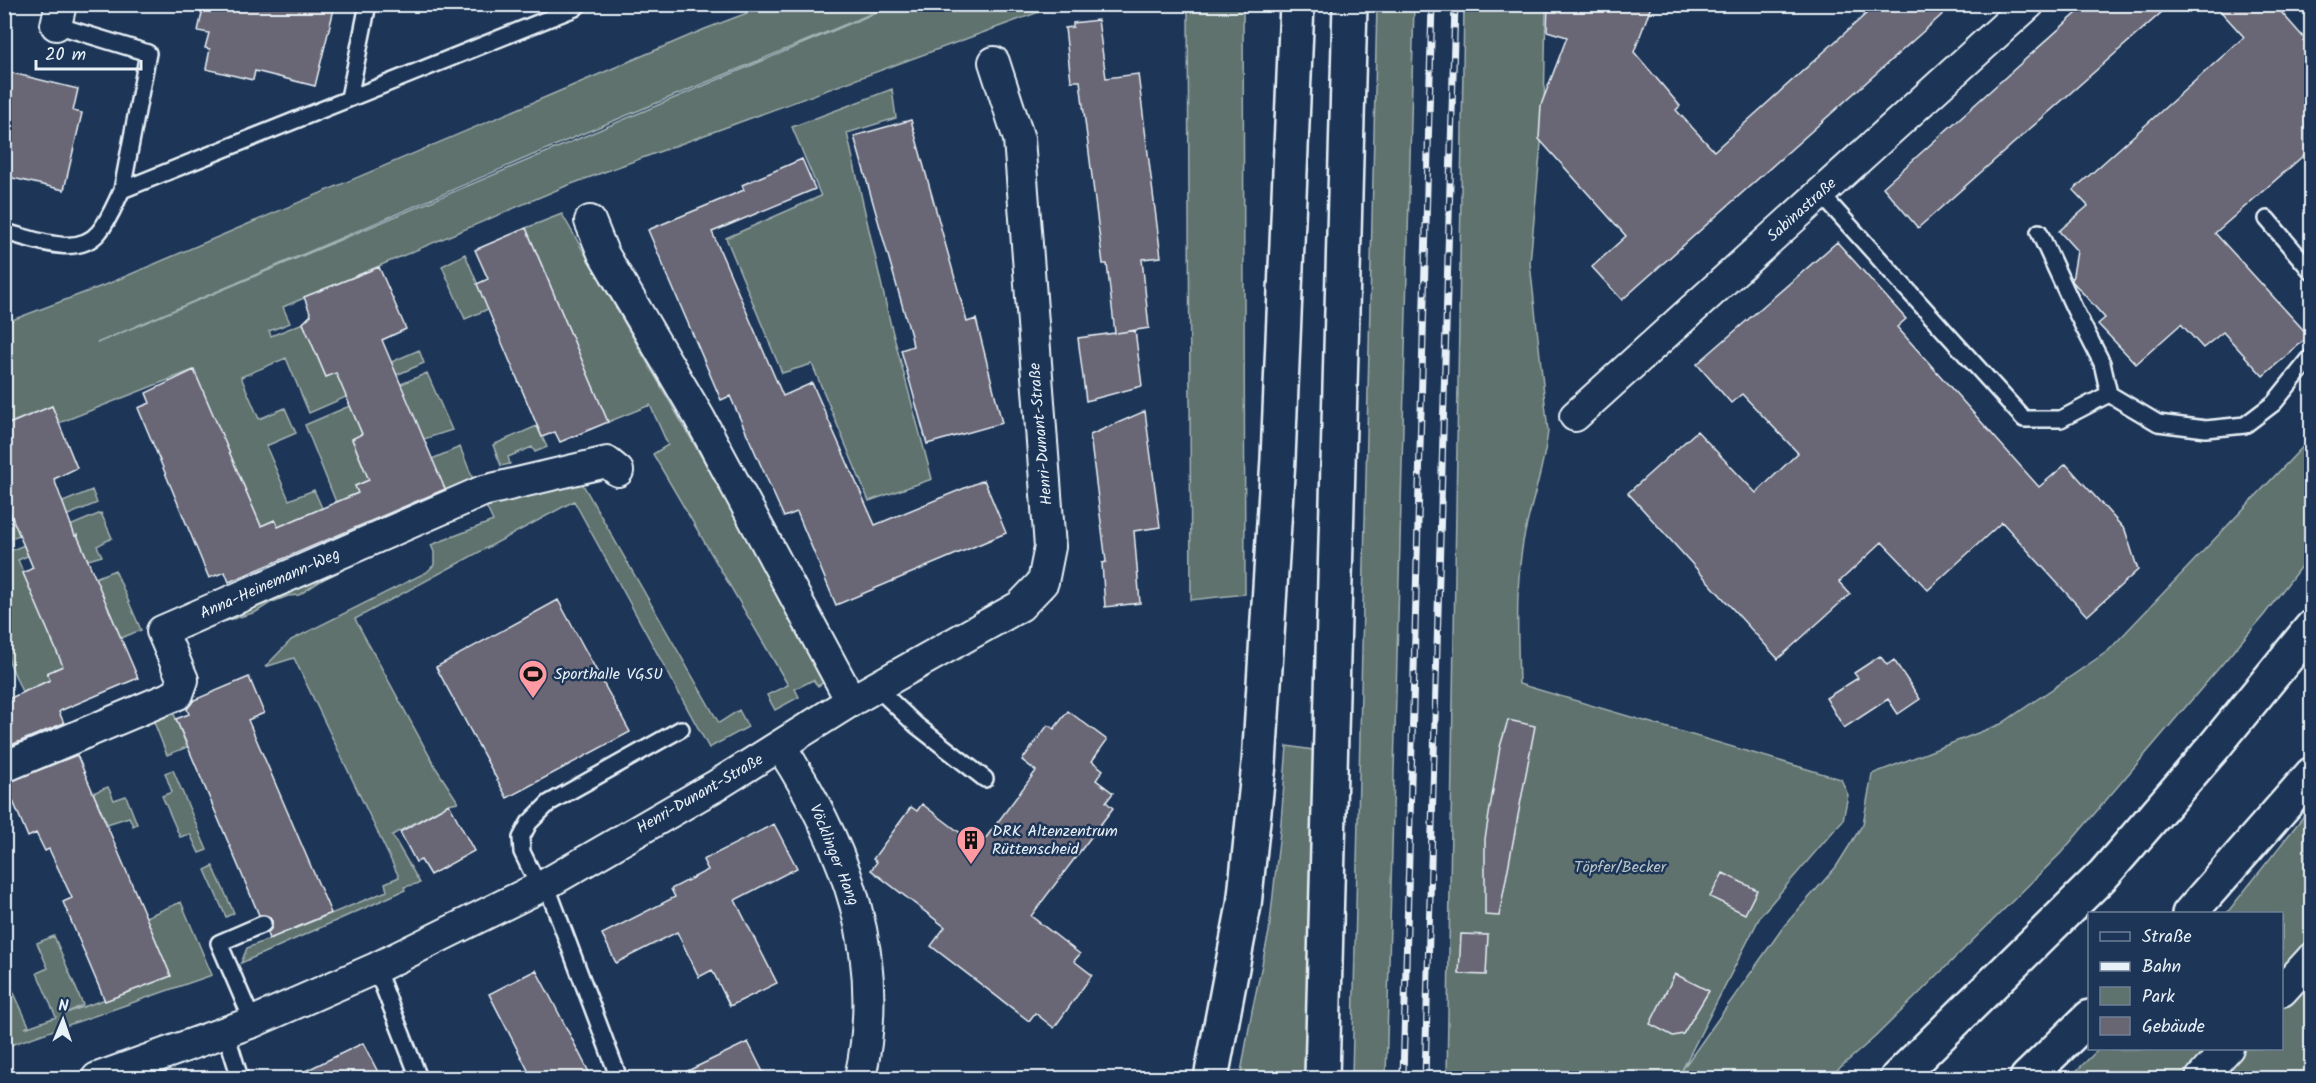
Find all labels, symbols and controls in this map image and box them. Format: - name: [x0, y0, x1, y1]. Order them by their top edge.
- scale bar: [36, 33, 141, 71]
- text: 20 m: [45, 41, 86, 70]
- street label: Sabinastraße: [1761, 172, 1843, 248]
- street label: Henri-Dunant-Straße: [1022, 362, 1060, 506]
- street label: Anna-Heinemann-Weg: [196, 542, 344, 626]
- sports icon: Sporthalle VGSU: [517, 658, 549, 700]
- place label: Sporthalle VGSU: [554, 662, 663, 687]
- street label: Henri-Dunant-Straße: [632, 747, 768, 841]
- street label: Vöcklinger Hang: [802, 800, 866, 910]
- place label: DRK Altenzentrum Rüttenscheid: [992, 819, 1118, 862]
- building icon: DRK Altenzentrum Rüttenscheid: [955, 824, 987, 866]
- park label: Töpfer/Becker: [1574, 855, 1668, 880]
- legend: [2088, 912, 2283, 1050]
- text: Straße: [2142, 923, 2192, 952]
- text: Bahn: [2142, 953, 2181, 982]
- text: Park: [2142, 983, 2175, 1012]
- north arrow: [33, 990, 93, 1050]
- text: N: [58, 994, 69, 1019]
- text: Gebäude: [2142, 1013, 2205, 1042]

